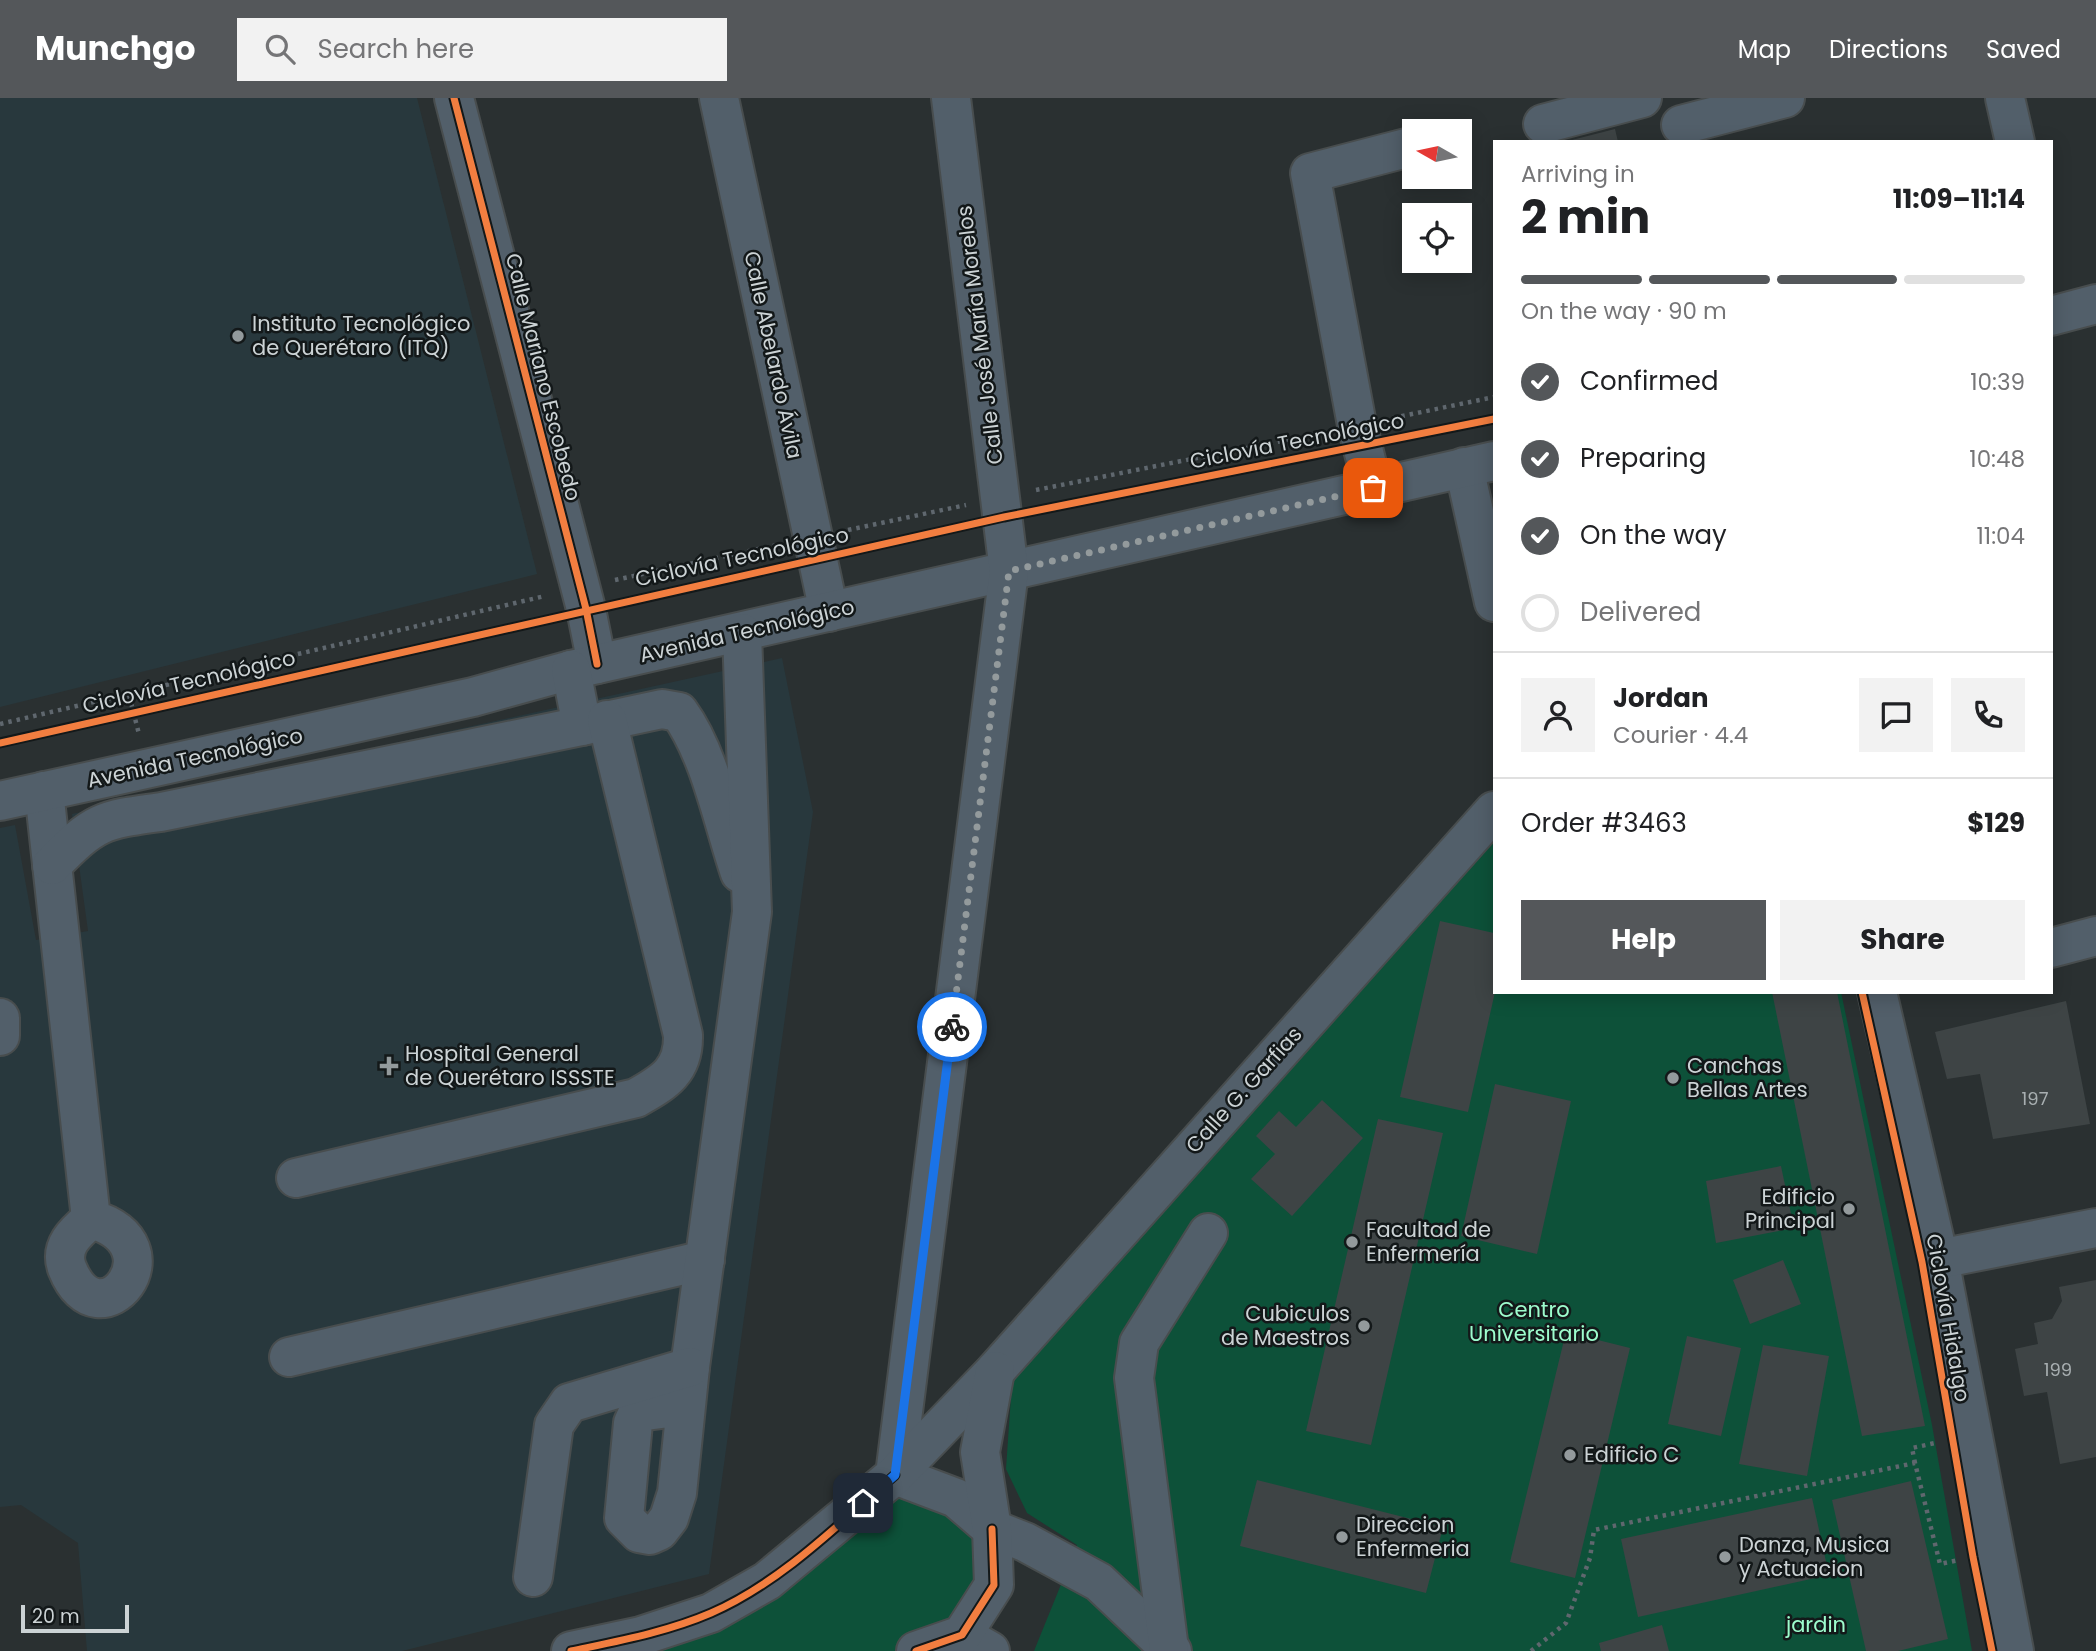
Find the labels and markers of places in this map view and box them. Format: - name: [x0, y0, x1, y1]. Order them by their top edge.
- place label: Instituto Tecnológico de Querétaro (ITQ): [252, 309, 470, 362]
- marker: Instituto Tecnológico de Querétaro (ITQ): [230, 328, 246, 344]
- pin: [1343, 458, 1403, 518]
- place label: Hospital General de Querétaro ISSSTE: [405, 1039, 615, 1092]
- place label: Canchas Bellas Artes: [1687, 1051, 1808, 1104]
- marker: Hospital General de Querétaro ISSSTE: [379, 1056, 399, 1076]
- marker: Canchas Bellas Artes: [1665, 1070, 1681, 1086]
- place label: Edificio Principal: [1745, 1182, 1835, 1235]
- marker: Edificio Principal: [1841, 1201, 1857, 1217]
- place label: Facultad de Enfermería: [1366, 1215, 1491, 1268]
- marker: Facultad de Enfermería: [1344, 1234, 1360, 1250]
- place label: Cubiculos de Maestros: [1221, 1299, 1350, 1352]
- marker: Cubiculos de Maestros: [1356, 1318, 1372, 1334]
- place label: Edificio C: [1584, 1440, 1679, 1469]
- marker: Edificio C: [1562, 1447, 1578, 1463]
- pin: [833, 1473, 893, 1533]
- place label: Direccion Enfermeria: [1356, 1510, 1470, 1563]
- marker: Direccion Enfermeria: [1334, 1529, 1350, 1545]
- place label: Danza, Musica y Actuacion: [1739, 1530, 1890, 1583]
- marker: Danza, Musica y Actuacion: [1717, 1549, 1733, 1565]

